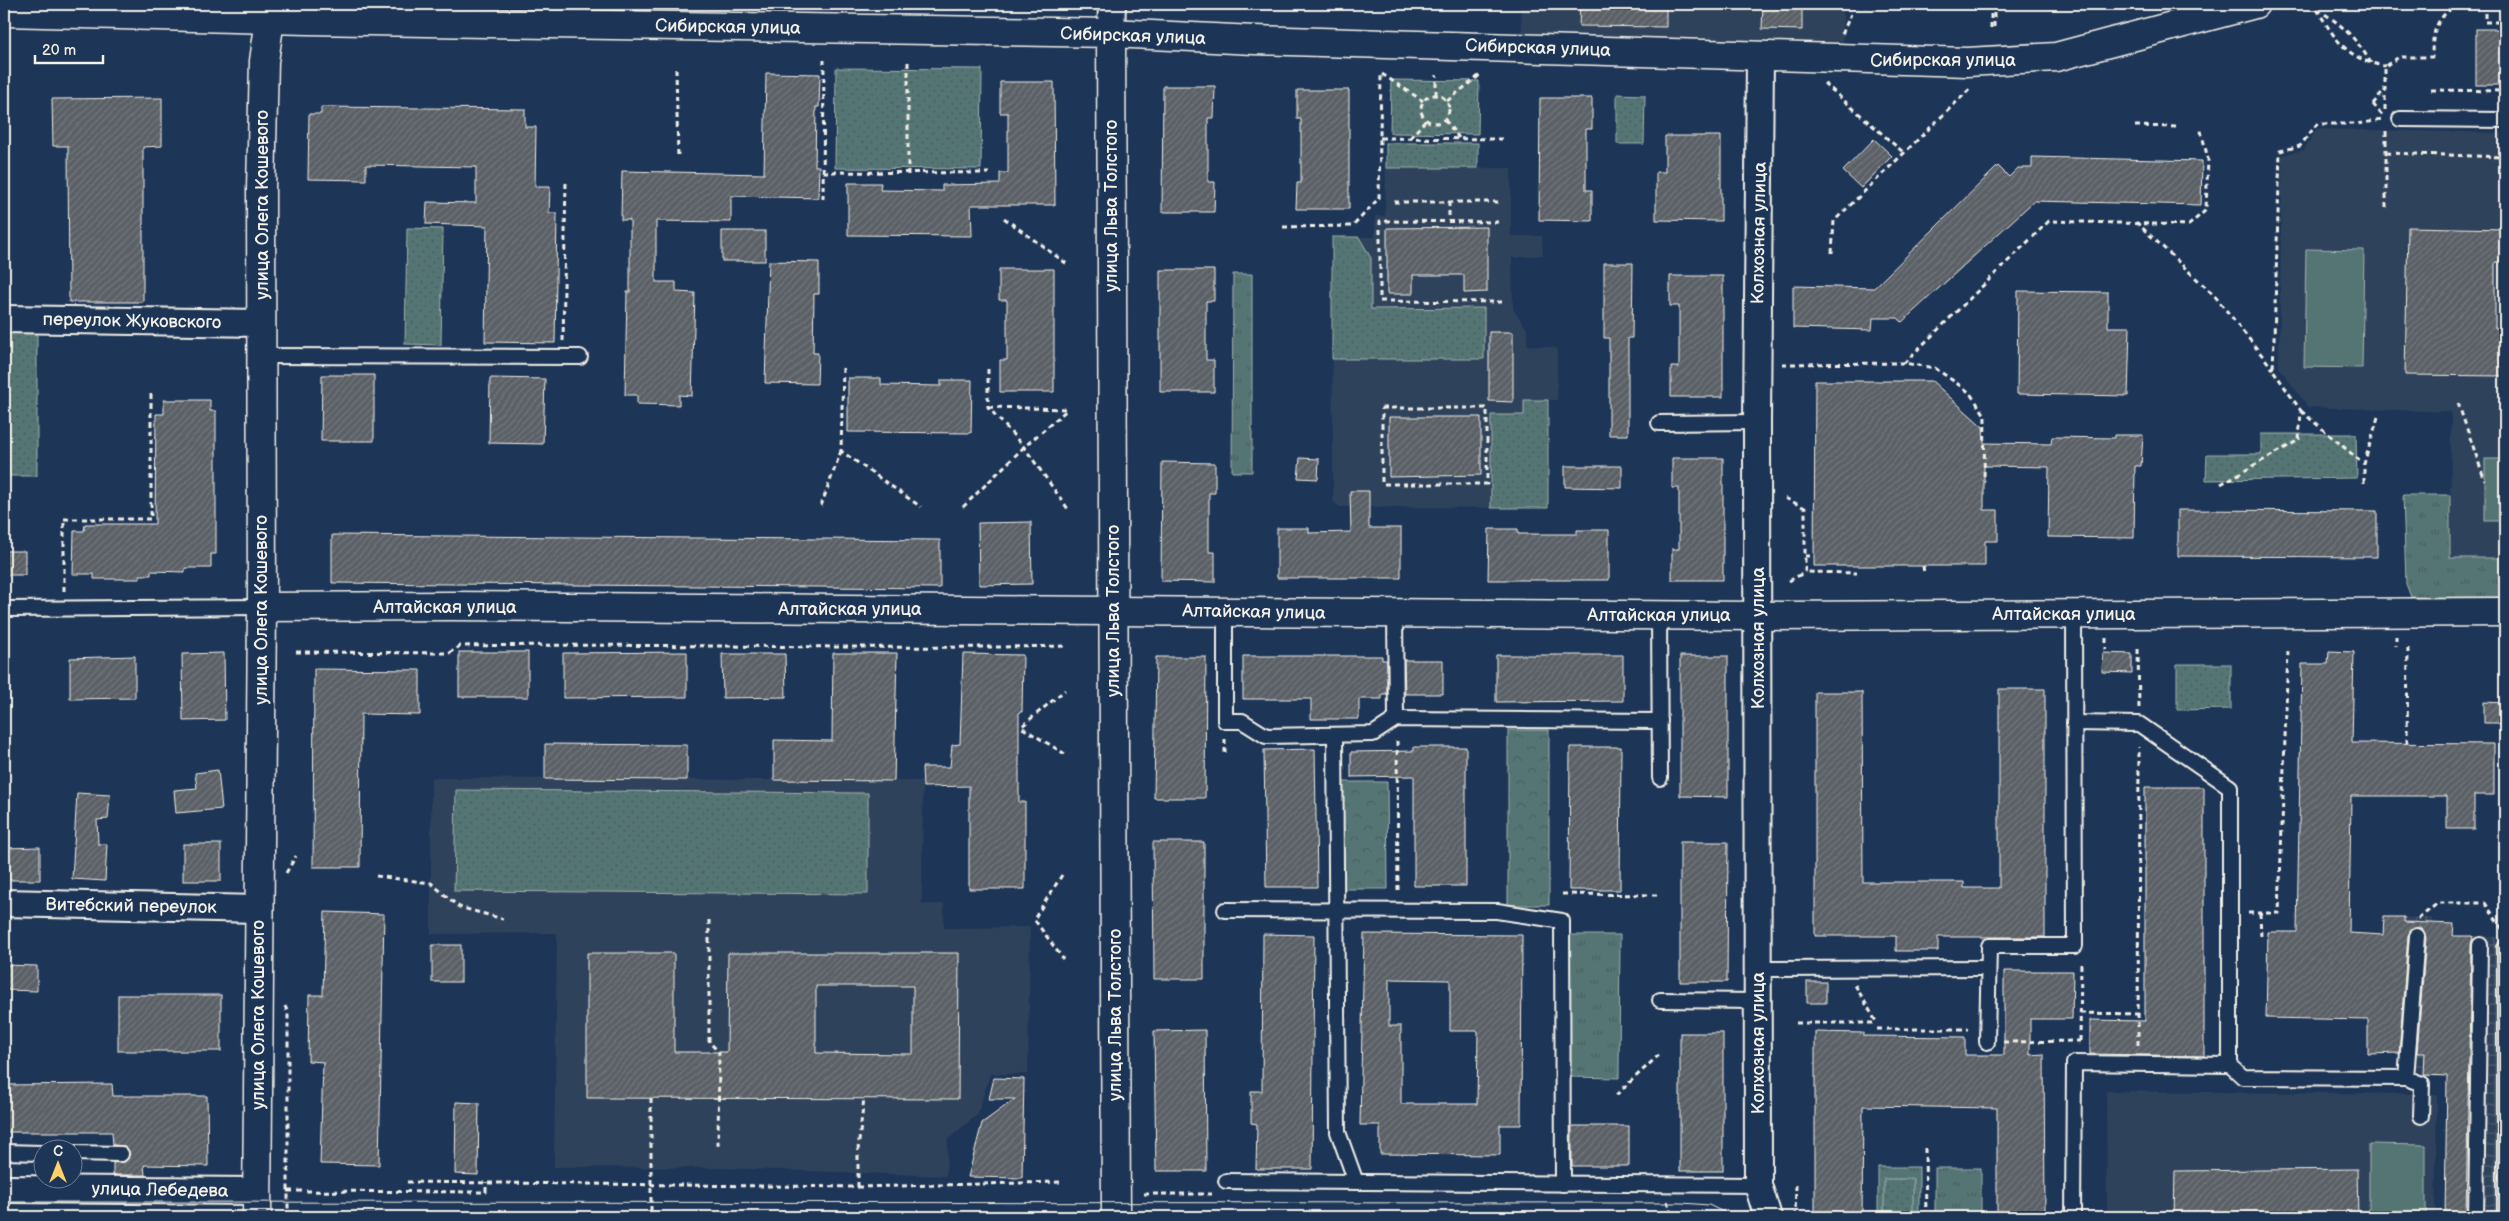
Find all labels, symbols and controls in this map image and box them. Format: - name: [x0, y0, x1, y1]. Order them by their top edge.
- street label: Сибирская улица: [655, 15, 801, 39]
- street label: Сибирская улица: [1060, 23, 1207, 49]
- scale bar: [35, 32, 102, 64]
- street label: Сибирская улица: [1465, 35, 1612, 61]
- text: 20 m: [42, 41, 76, 60]
- street label: Сибирская улица: [1870, 50, 2016, 71]
- street label: улица Олега Кошевого: [252, 110, 273, 300]
- street label: улица Льва Толстого: [1101, 120, 1122, 292]
- street label: Колхозная улица: [1747, 161, 1771, 304]
- street label: переулок Жуковского: [43, 309, 221, 333]
- street label: улица Олега Кошевого: [251, 515, 272, 705]
- street label: улица Льва Толстого: [1103, 525, 1124, 697]
- street label: Колхозная улица: [1748, 566, 1769, 709]
- street label: Алтайская улица: [372, 597, 517, 618]
- street label: Алтайская улица: [777, 599, 922, 620]
- street label: Алтайская улица: [1181, 600, 1326, 624]
- street label: Алтайская улица: [1991, 604, 2136, 625]
- street label: Алтайская улица: [1586, 605, 1731, 626]
- street label: Витебский переулок: [45, 894, 217, 918]
- street label: улица Олега Кошевого: [248, 920, 269, 1110]
- street label: улица Льва Толстого: [1105, 929, 1126, 1101]
- street label: Колхозная улица: [1748, 971, 1769, 1114]
- north arrow: [32, 1138, 82, 1188]
- text: С: [53, 1143, 63, 1160]
- street label: улица Лебедева: [91, 1178, 229, 1202]

